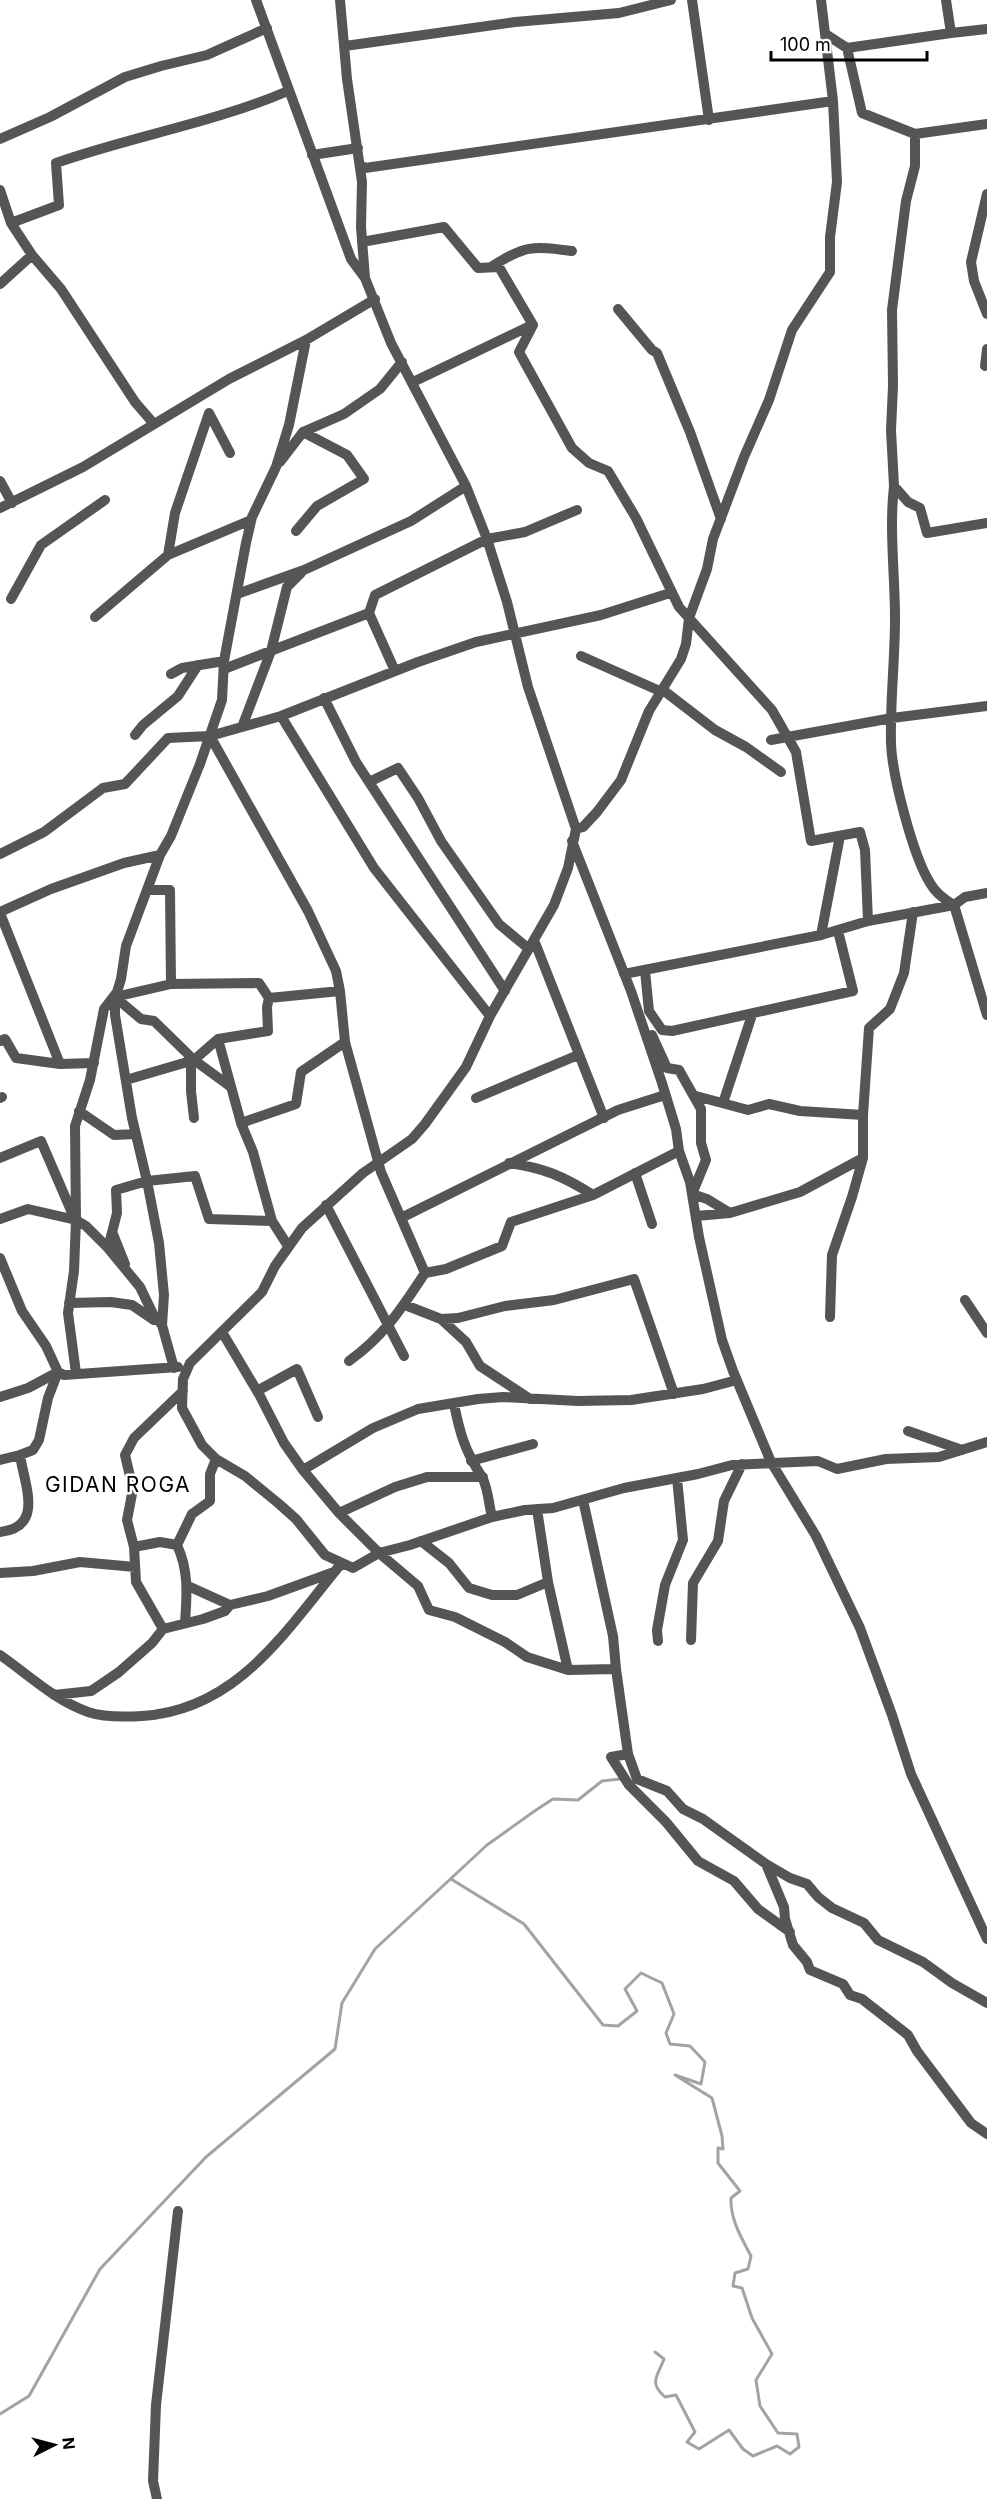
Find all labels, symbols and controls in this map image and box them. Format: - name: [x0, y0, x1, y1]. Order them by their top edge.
- scale bar: [771, 24, 927, 62]
- text: 100 m: [780, 34, 831, 55]
- district label: GIDAN ROGA: [45, 1472, 191, 1497]
- north arrow: [24, 2415, 84, 2475]
- text: N: [58, 2436, 80, 2451]

